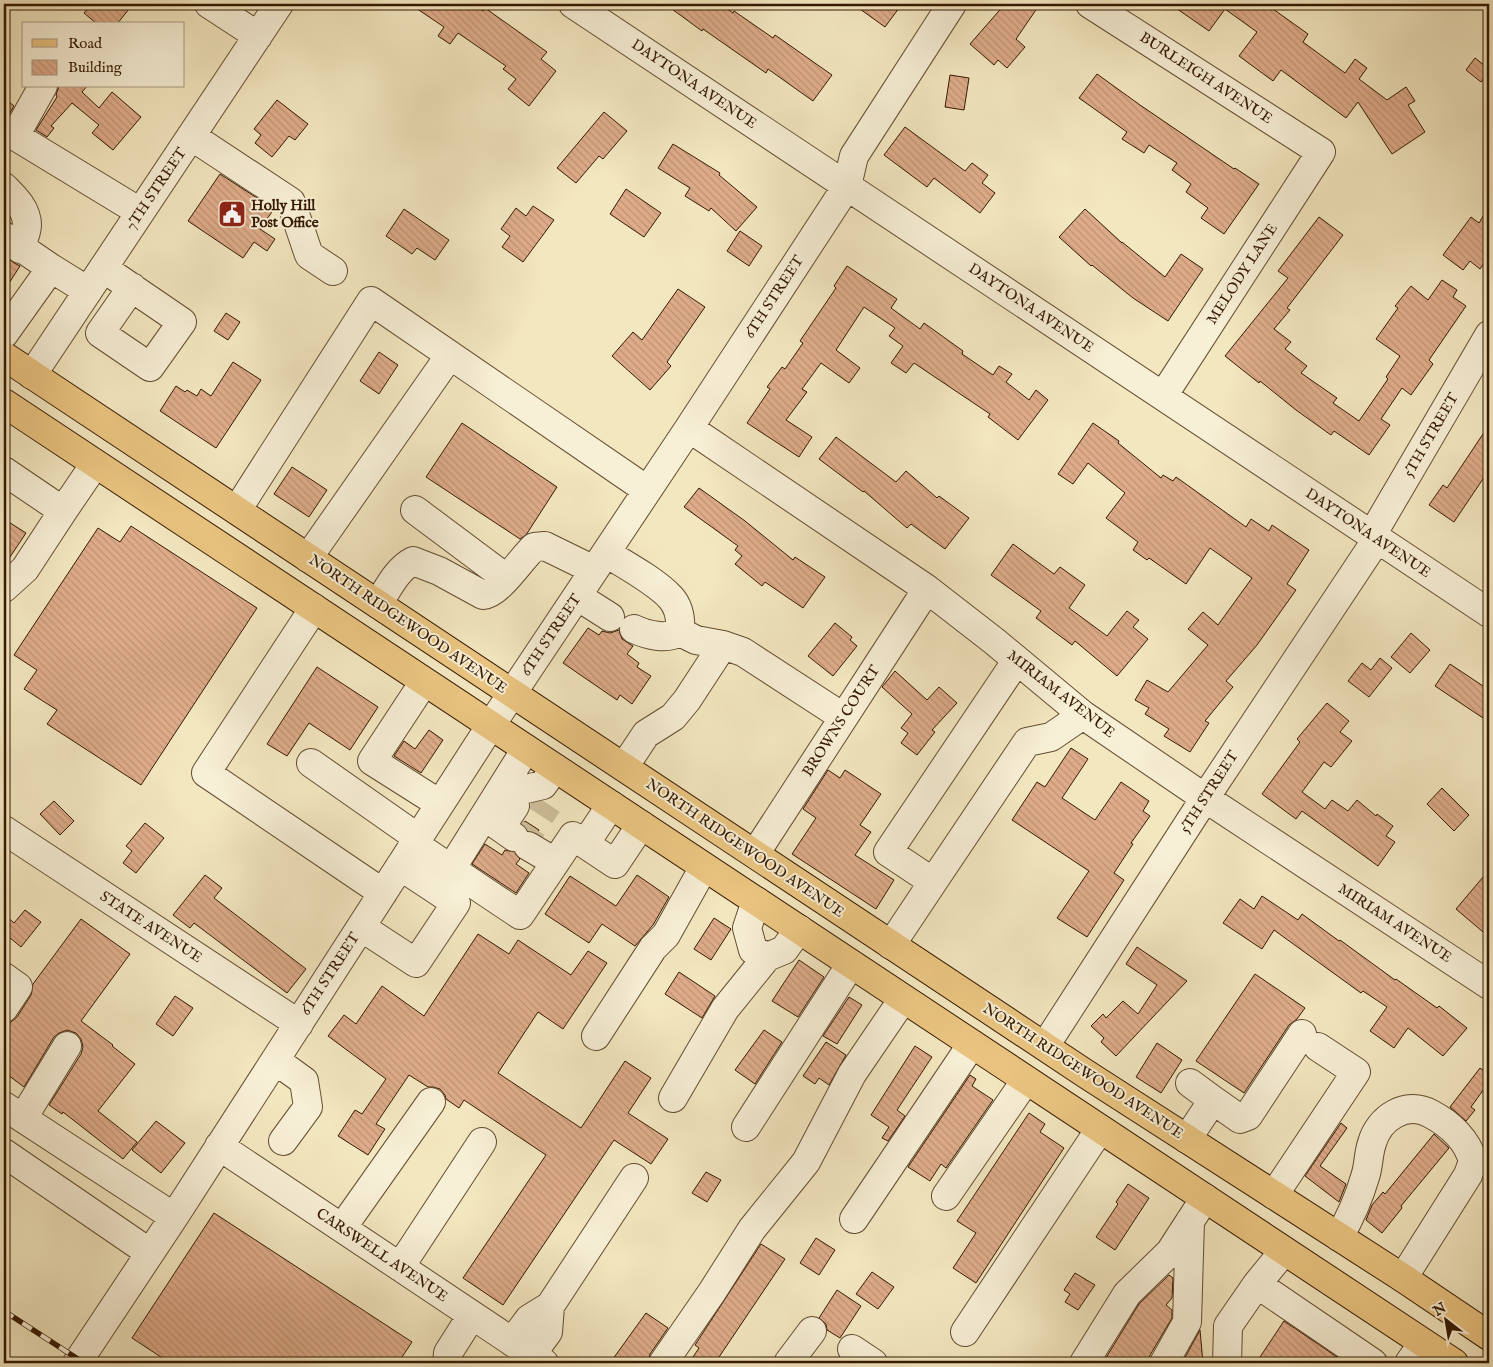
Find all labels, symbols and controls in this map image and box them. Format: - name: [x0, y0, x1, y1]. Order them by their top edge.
- legend: [22, 22, 185, 88]
- street label: BURLEIGH AVENUE: [1136, 28, 1276, 128]
- text: Road: [68, 34, 103, 53]
- street label: DAYTONA AVENUE: [628, 35, 760, 133]
- text: Building: [68, 58, 123, 77]
- street label: 7TH STREET: [121, 144, 191, 234]
- place label: Holly Hill Post Office: [251, 196, 319, 232]
- public building icon: Holly Hill Post Office: [217, 199, 247, 229]
- street label: MELODY LANE: [1202, 220, 1282, 328]
- street label: 6TH STREET: [740, 252, 808, 342]
- street label: DAYTONA AVENUE: [965, 259, 1097, 357]
- street label: 5TH STREET: [1399, 389, 1463, 481]
- street label: DAYTONA AVENUE: [1302, 484, 1434, 582]
- street label: NORTH RIDGEWOOD AVENUE: [305, 550, 511, 698]
- street label: 6TH STREET: [517, 590, 585, 680]
- street label: MIRIAM AVENUE: [1003, 646, 1119, 742]
- street label: BROWNS COURT: [798, 662, 884, 780]
- street label: 5TH STREET: [1175, 747, 1243, 837]
- street label: NORTH RIDGEWOOD AVENUE: [642, 774, 848, 922]
- street label: MIRIAM AVENUE: [1335, 879, 1455, 967]
- street label: STATE AVENUE: [96, 887, 206, 967]
- street label: 6TH STREET: [296, 929, 364, 1019]
- street label: NORTH RIDGEWOOD AVENUE: [979, 999, 1187, 1143]
- street label: CARSWELL AVENUE: [312, 1204, 452, 1306]
- north arrow: [1420, 1294, 1470, 1344]
- text: N: [1429, 1299, 1450, 1321]

